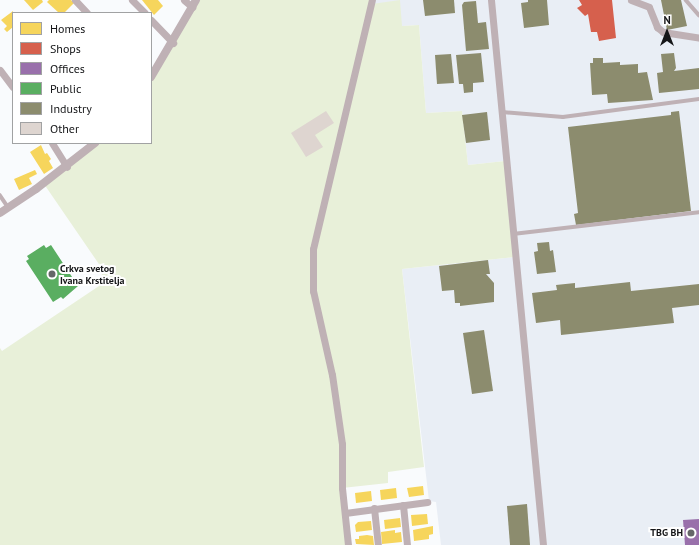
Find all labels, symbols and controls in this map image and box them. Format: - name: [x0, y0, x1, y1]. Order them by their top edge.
- legend: [12, 12, 152, 144]
- north arrow: [647, 12, 687, 52]
- text: N: [663, 13, 671, 27]
- text: Homes: [50, 21, 85, 36]
- text: Shops: [50, 41, 81, 56]
- text: Offices: [50, 61, 85, 76]
- text: Public: [50, 81, 81, 96]
- text: Industry: [50, 101, 92, 116]
- text: Other: [50, 121, 79, 136]
- place label: Crkva svetog Ivana Krstitelja: [60, 262, 125, 286]
- marker: Crkva svetog Ivana Krstitelja: [47, 269, 57, 279]
- place label: TBG BH: [650, 527, 683, 539]
- marker: TBG BH: [686, 528, 696, 538]

